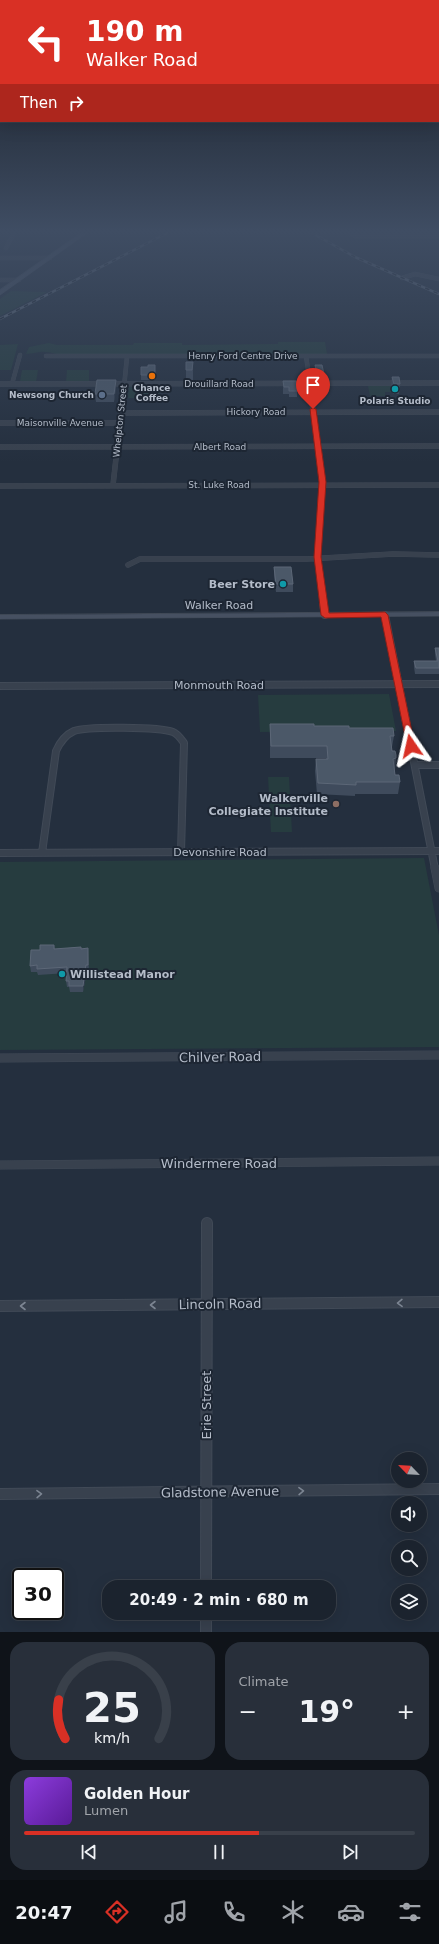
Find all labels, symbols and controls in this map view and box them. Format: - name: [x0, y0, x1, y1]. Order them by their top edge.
- text: 190 m: [86, 15, 183, 48]
- icon: left: [20, 16, 72, 68]
- text: Walker Road: [86, 49, 198, 70]
- icon: right: [65, 92, 87, 114]
- text: Then: [20, 94, 57, 112]
- street label: Henry Ford Centre Drive: [188, 351, 298, 361]
- pin: [296, 368, 330, 409]
- marker: Chance Coffee: [147, 371, 157, 381]
- icon: arrive: [302, 374, 324, 396]
- street label: Drouillard Road: [184, 379, 254, 389]
- place label: Chance Coffee: [134, 383, 170, 403]
- street label: Whelpton Street: [111, 384, 129, 458]
- marker: Polaris Studio: [390, 384, 400, 394]
- place label: Newsong Church: [9, 390, 94, 400]
- marker: Newsong Church: [97, 390, 107, 400]
- place label: Polaris Studio: [360, 396, 430, 406]
- street label: Hickory Road: [226, 407, 286, 417]
- street label: Maisonville Avenue: [17, 418, 104, 428]
- street label: Albert Road: [194, 442, 246, 452]
- street label: St. Luke Road: [188, 480, 250, 490]
- place label: Beer Store: [209, 578, 275, 591]
- marker: Beer Store: [278, 579, 288, 589]
- street label: Walker Road: [185, 599, 253, 612]
- street label: Monmouth Road: [174, 679, 264, 692]
- position arrow: [390, 725, 432, 767]
- place label: Walkerville Collegiate Institute: [208, 792, 328, 818]
- marker: Walkerville Collegiate Institute: [331, 799, 341, 809]
- street label: Devonshire Road: [173, 846, 267, 859]
- place label: Willistead Manor: [70, 968, 175, 981]
- marker: Willistead Manor: [57, 969, 67, 979]
- street label: Chilver Road: [179, 1049, 261, 1065]
- street label: Windermere Road: [161, 1156, 277, 1171]
- street label: Lincoln Road: [178, 1296, 262, 1312]
- one-way arrow: [397, 1299, 403, 1307]
- one-way arrow: [150, 1301, 156, 1309]
- one-way arrow: [20, 1302, 26, 1310]
- street label: Erie Street: [199, 1371, 214, 1439]
- north arrow: [391, 1452, 427, 1488]
- map controls: [391, 1452, 427, 1620]
- street label: Gladstone Avenue: [161, 1483, 279, 1501]
- one-way arrow: [298, 1487, 304, 1495]
- one-way arrow: [36, 1489, 42, 1498]
- button: sound: [391, 1496, 427, 1532]
- button: search: [391, 1540, 427, 1576]
- speed limit sign: 30: [12, 1568, 64, 1620]
- button: layers: [391, 1584, 427, 1620]
- text: 20:49 · 2 min · 680 m: [129, 1591, 309, 1609]
- text: Climate: [239, 1674, 289, 1689]
- text: 25: [83, 1683, 141, 1732]
- text: 19°: [298, 1694, 355, 1729]
- text: −: [239, 1699, 257, 1724]
- text: +: [397, 1699, 415, 1724]
- text: km/h: [94, 1730, 130, 1746]
- text: Golden Hour: [84, 1785, 190, 1803]
- text: Lumen: [84, 1803, 128, 1818]
- icon: previous: [78, 1841, 100, 1863]
- icon: pause: [208, 1841, 230, 1863]
- icon: next: [339, 1841, 361, 1863]
- icon: directions: [103, 1898, 131, 1926]
- icon: music: [162, 1898, 190, 1926]
- icon: phone: [220, 1898, 248, 1926]
- icon: climate: [279, 1898, 307, 1926]
- icon: car: [337, 1898, 365, 1926]
- icon: filters: [396, 1898, 424, 1926]
- text: 20:47: [15, 1902, 73, 1923]

